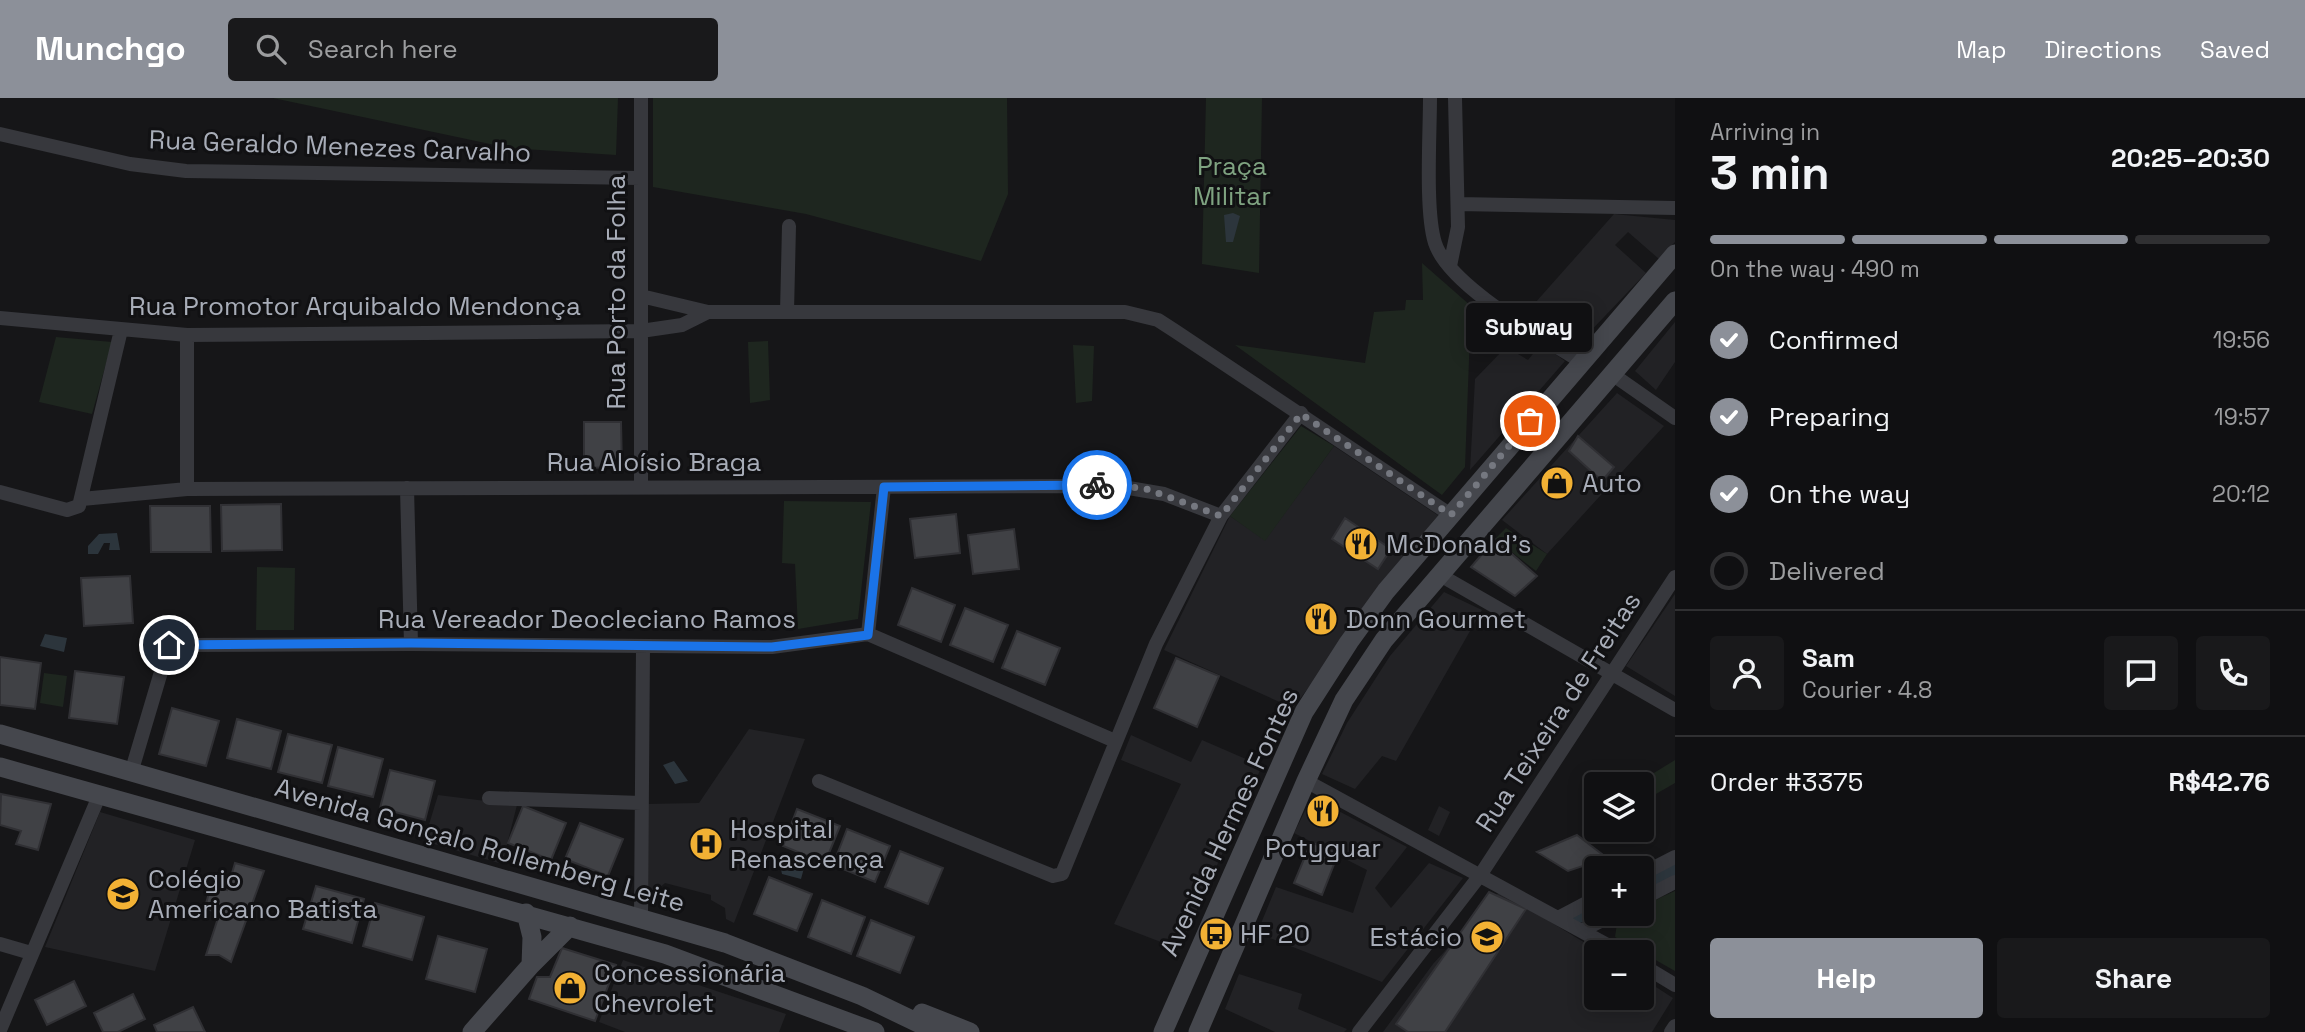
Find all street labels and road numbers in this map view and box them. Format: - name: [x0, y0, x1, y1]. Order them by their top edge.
- street label: Rua Geraldo Menezes Carvalho: [148, 122, 532, 170]
- street label: Rua Porto da Folha: [599, 175, 633, 409]
- street label: Rua Promotor Arquibaldo Mendonça: [129, 289, 581, 323]
- street label: Rua Aloísio Braga: [547, 445, 761, 479]
- street label: Rua Teixeira de Freitas: [1468, 586, 1648, 838]
- street label: Rua Vereador Deocleciano Ramos: [378, 602, 796, 636]
- street label: Avenida Hermes Fontes: [1152, 683, 1306, 961]
- street label: Avenida Gonçalo Rollemberg Leite: [271, 770, 689, 920]

